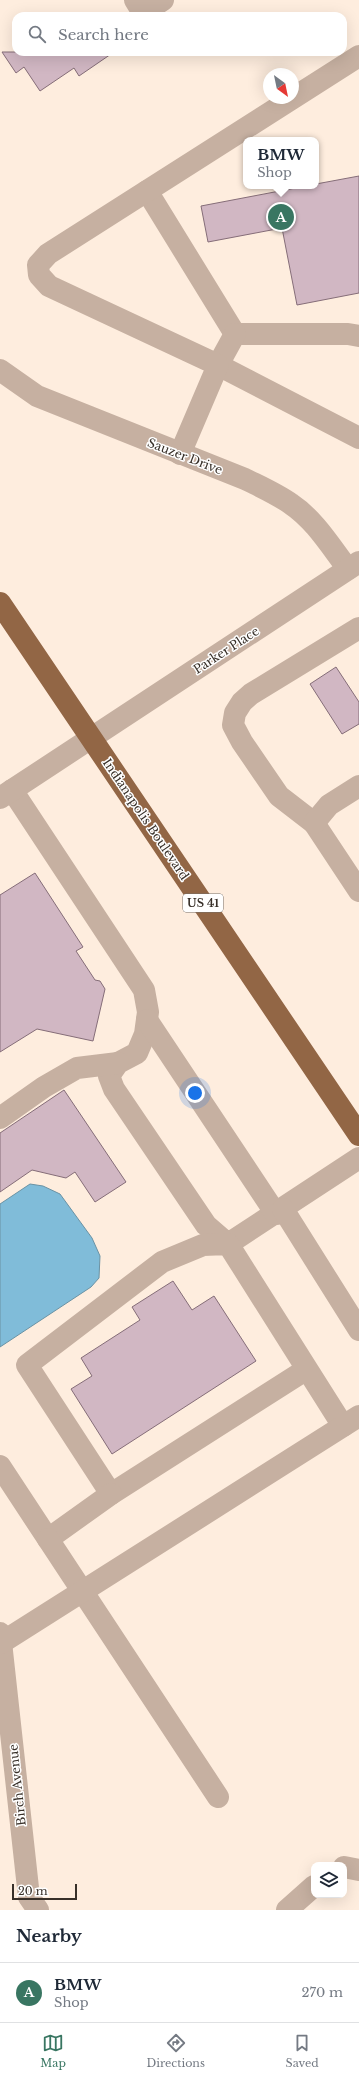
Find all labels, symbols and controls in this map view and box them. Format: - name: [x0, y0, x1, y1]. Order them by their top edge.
- search box: [12, 12, 347, 56]
- icon: search: [26, 23, 48, 45]
- text: Search here: [58, 25, 149, 44]
- north arrow: [263, 68, 299, 104]
- popup: [243, 137, 319, 189]
- text: BMW: [257, 145, 305, 164]
- text: Shop: [257, 164, 292, 181]
- pin: A: [268, 202, 294, 232]
- street label: Sauzer Drive: [145, 435, 225, 477]
- street label: Parker Place: [190, 623, 262, 677]
- street label: Indianapolis Boulevard: [100, 755, 192, 883]
- road number: US 41: [183, 894, 223, 912]
- your location: [185, 1083, 205, 1103]
- street label: Birch Avenue: [5, 1743, 29, 1827]
- map controls: [311, 1862, 347, 1898]
- button: layers: [311, 1862, 347, 1898]
- scale bar: [12, 1882, 77, 1901]
- text: 20 m: [18, 1884, 48, 1898]
- text: Nearby: [16, 1926, 82, 1947]
- text: BMW: [54, 1975, 102, 1994]
- text: A: [24, 1984, 34, 2001]
- text: 270 m: [302, 1984, 343, 2001]
- text: Shop: [54, 1994, 89, 2011]
- tab: Map: [40, 2032, 66, 2070]
- tab: Directions: [146, 2032, 205, 2070]
- tab: Saved: [286, 2032, 319, 2070]

